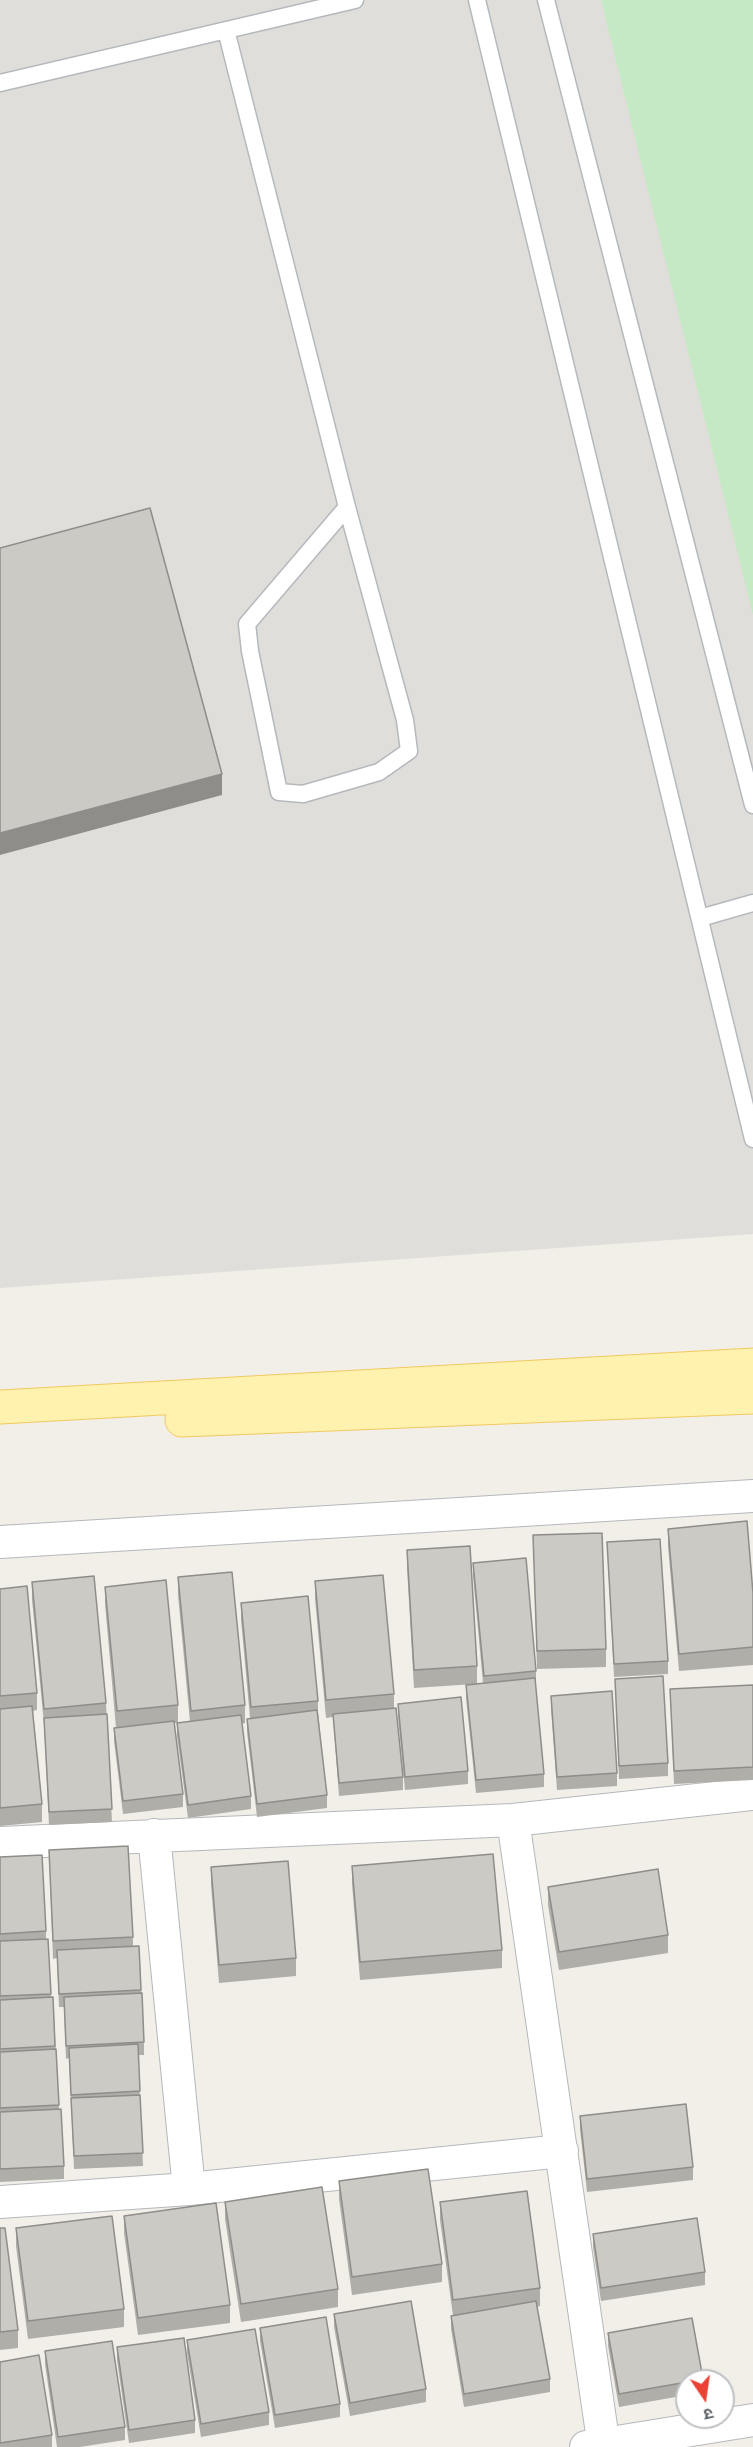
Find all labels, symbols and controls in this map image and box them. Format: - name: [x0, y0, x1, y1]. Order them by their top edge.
- north arrow: [675, 2369, 735, 2429]
- text: उ: [702, 2405, 715, 2424]

